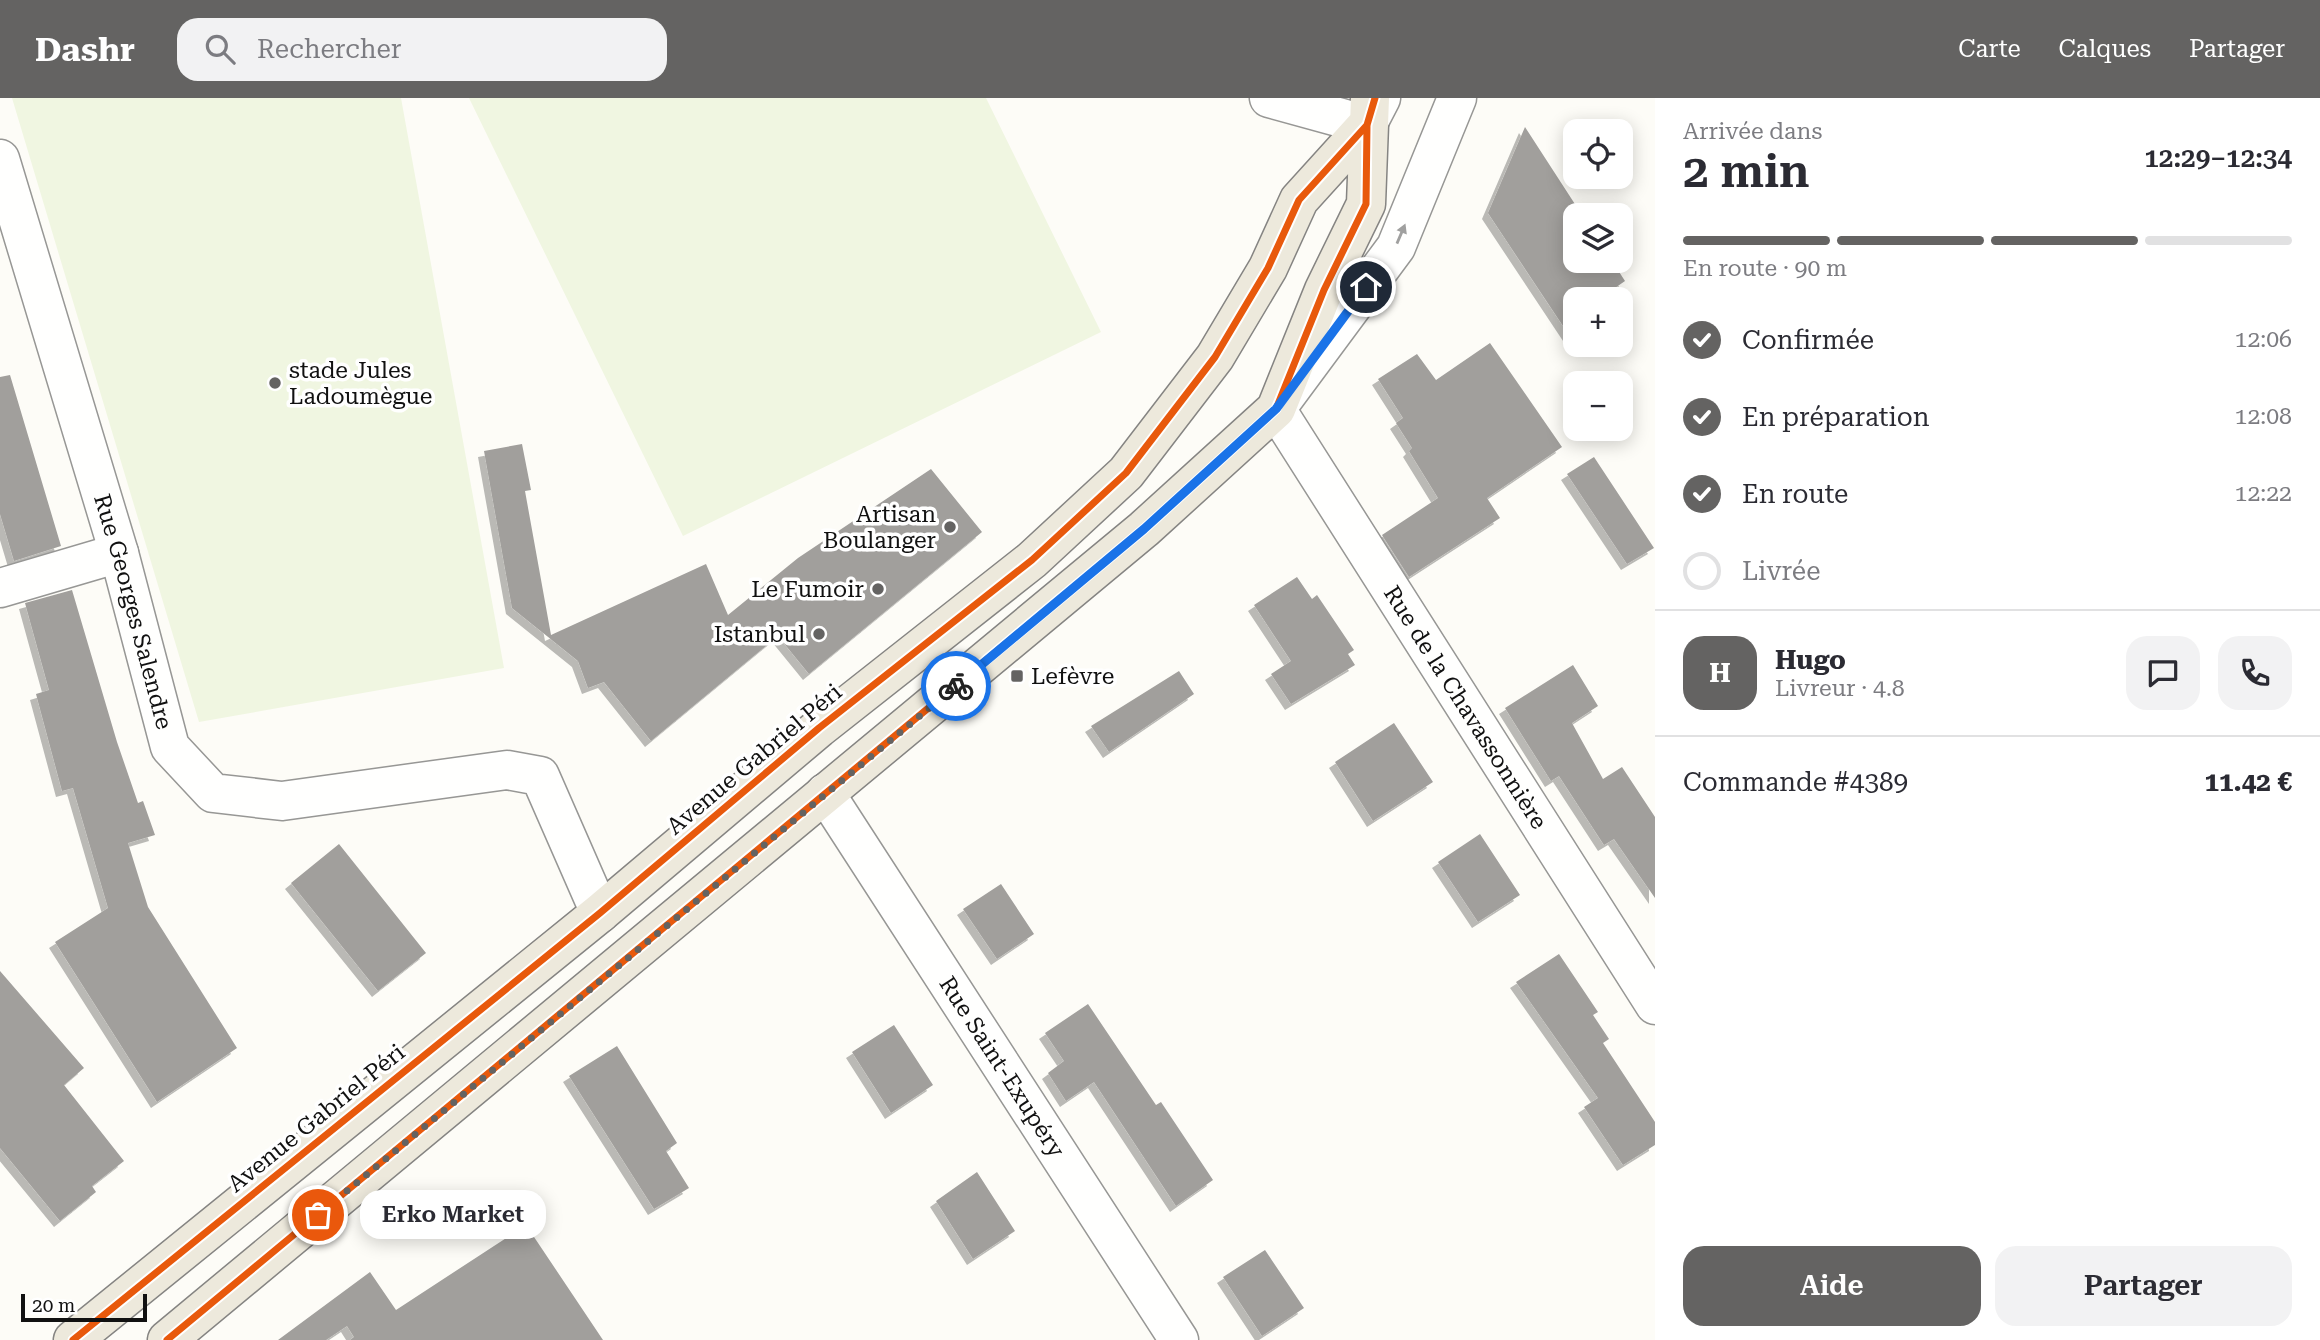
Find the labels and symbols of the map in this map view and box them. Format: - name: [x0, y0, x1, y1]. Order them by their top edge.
- one-way arrow: [1396, 224, 1407, 245]
- pin: [1336, 257, 1396, 317]
- place label: stade Jules Ladoumègue: [289, 357, 432, 410]
- marker: stade Jules Ladoumègue: [267, 375, 283, 391]
- street label: Rue Georges Salendre: [88, 491, 178, 732]
- place label: Artisan Boulanger: [823, 501, 936, 554]
- marker: Artisan Boulanger: [942, 519, 958, 535]
- place label: Le Fumoir: [751, 576, 864, 603]
- marker: Le Fumoir: [870, 581, 886, 597]
- street label: Rue de la Chavassonnière: [1378, 581, 1552, 834]
- place label: Istanbul: [714, 621, 805, 648]
- marker: Istanbul: [811, 626, 827, 642]
- courier: [921, 651, 991, 721]
- place label: Lefèvre: [1031, 663, 1114, 690]
- marker: Lefèvre: [1009, 668, 1025, 684]
- street label: Avenue Gabriel Péri: [662, 678, 847, 840]
- street label: Rue Saint-Exupéry: [933, 972, 1070, 1163]
- street label: Avenue Gabriel Péri: [222, 1039, 410, 1198]
- pin: [288, 1185, 348, 1245]
- callout: Erko Market: [360, 1190, 546, 1240]
- scale bar: [21, 1291, 147, 1323]

